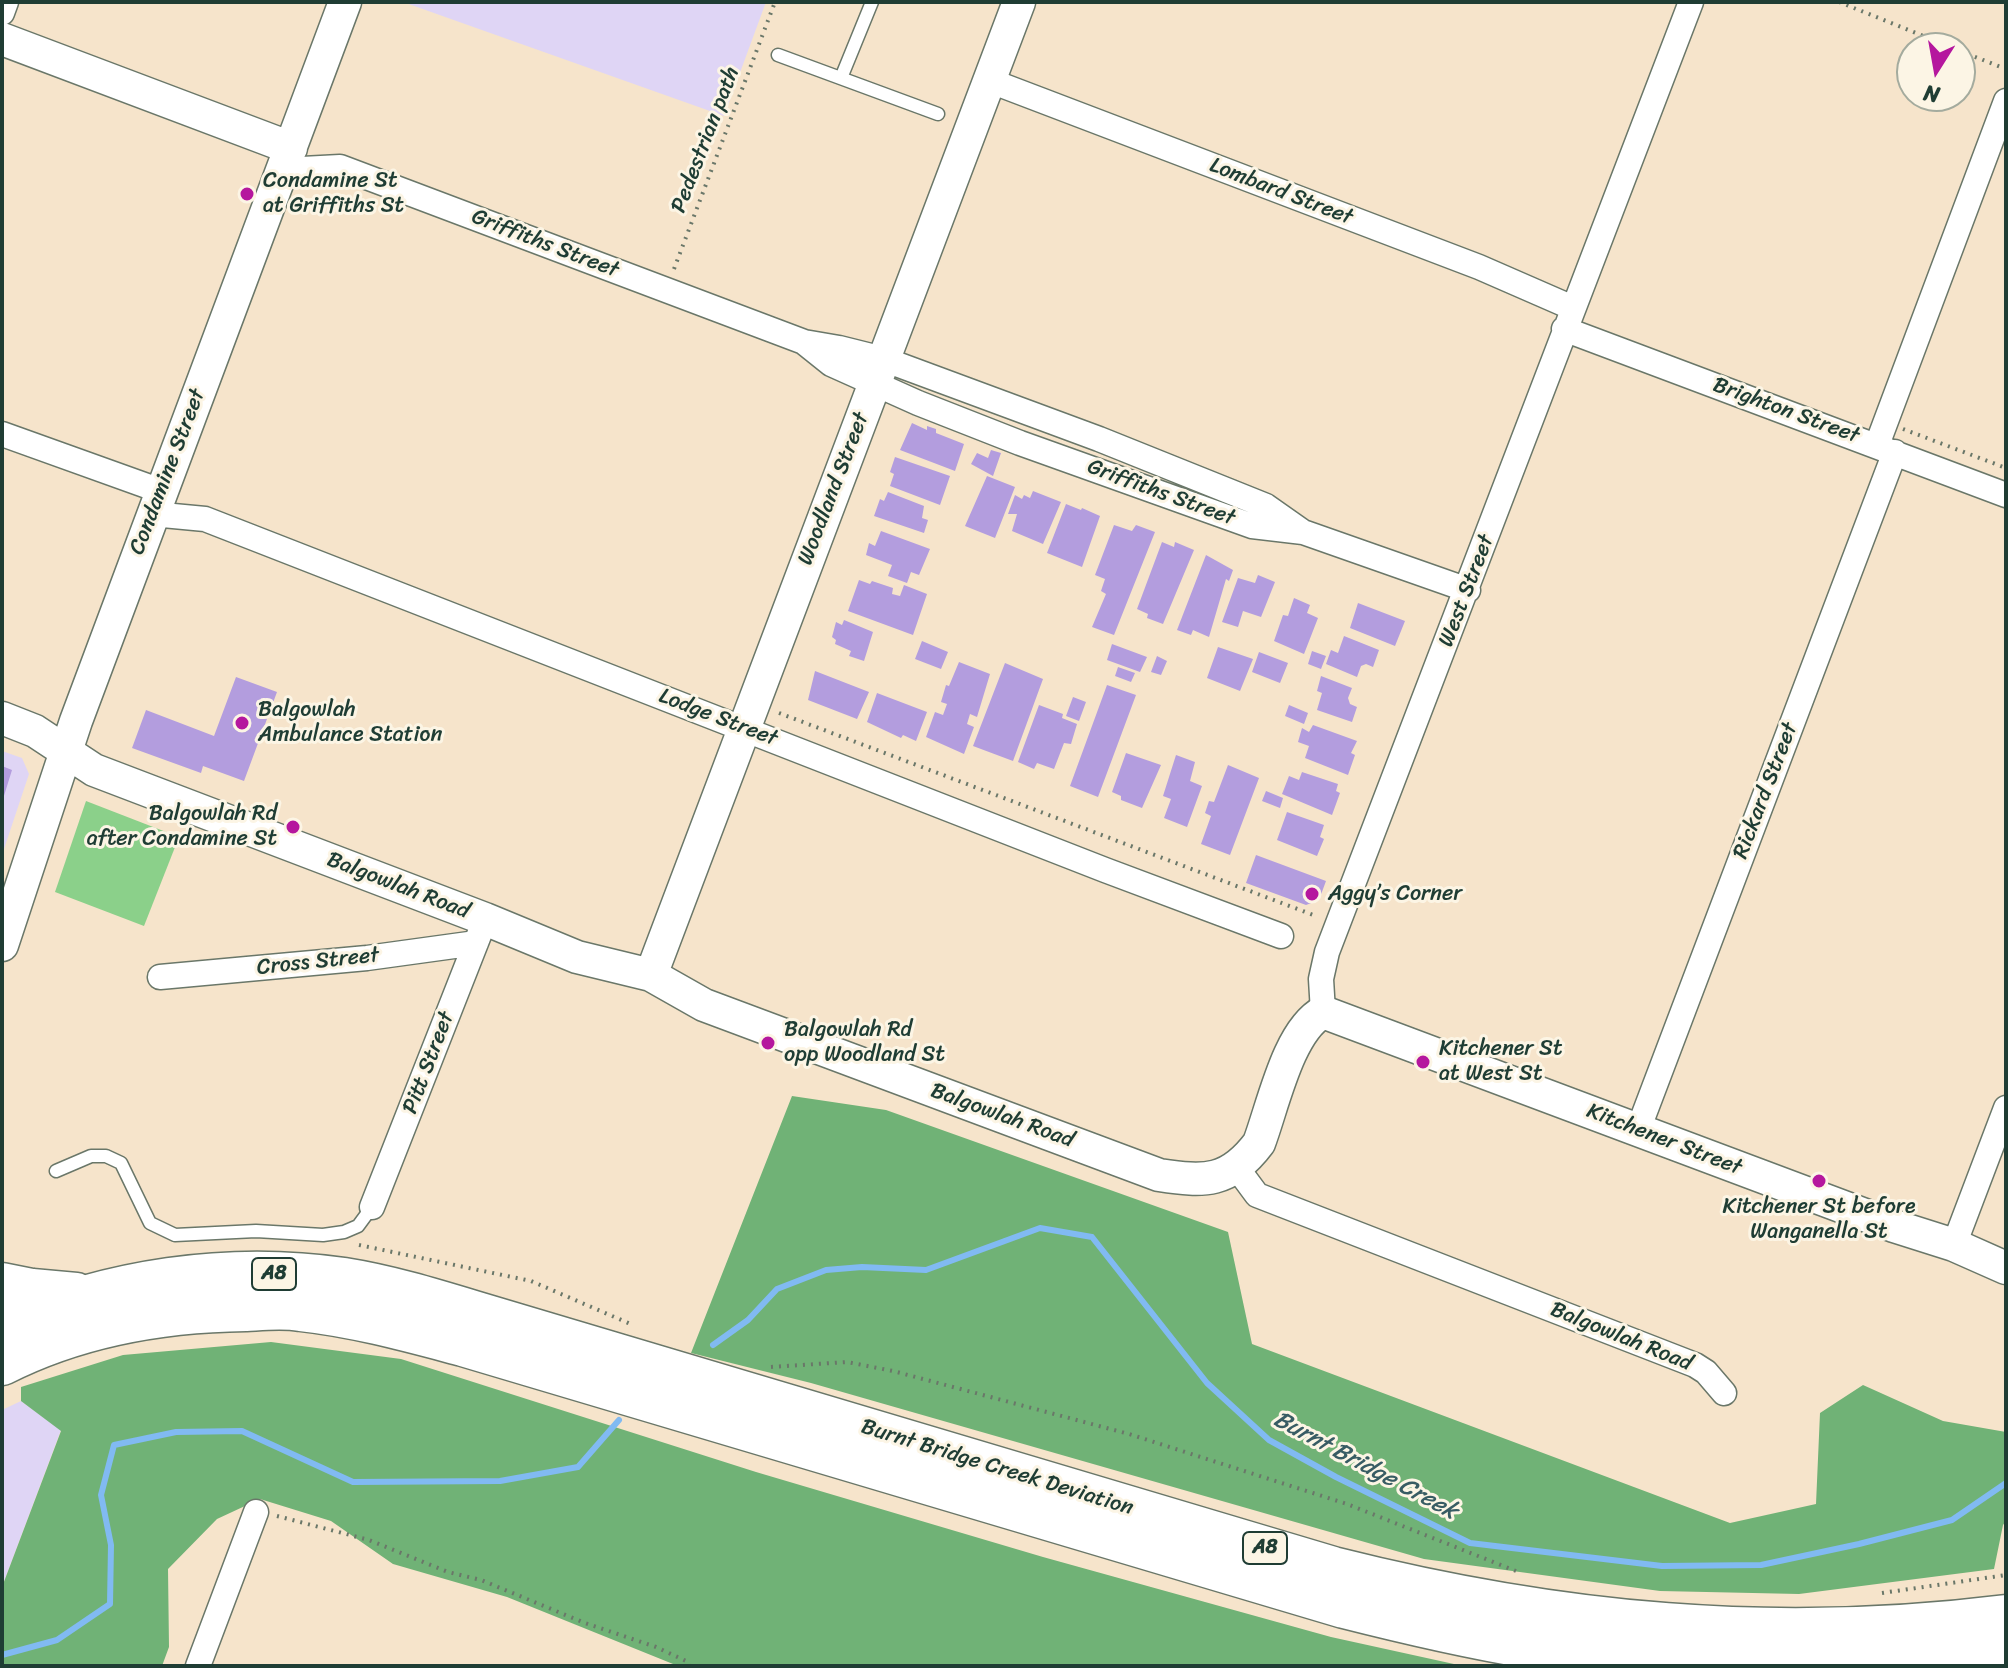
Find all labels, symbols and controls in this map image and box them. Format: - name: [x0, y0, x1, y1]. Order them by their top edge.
- north arrow: [1896, 32, 1976, 112]
- street label: Pedestrian path: [666, 63, 746, 217]
- text: N: [1921, 73, 1943, 115]
- street label: Lombard Street: [1206, 153, 1356, 231]
- place label: Condamine St at Griffiths St: [263, 168, 404, 220]
- marker: Condamine St at Griffiths St: [238, 185, 256, 203]
- street label: Griffiths Street: [468, 204, 622, 284]
- street label: Brighton Street: [1709, 372, 1863, 450]
- street label: Condamine Street: [124, 385, 212, 559]
- street label: Woodland Street: [793, 409, 875, 569]
- street label: Griffiths Street: [1084, 454, 1238, 532]
- street label: West Street: [1434, 531, 1500, 651]
- street label: Lodge Street: [655, 683, 781, 753]
- place label: Balgowlah Ambulance Station: [258, 697, 442, 748]
- marker: Balgowlah Ambulance Station: [233, 714, 251, 732]
- street label: Rickard Street: [1728, 719, 1804, 863]
- place label: Balgowlah Rd after Condamine St: [87, 801, 277, 852]
- marker: Balgowlah Rd after Condamine St: [284, 818, 302, 836]
- street label: Balgowlah Road: [323, 847, 473, 925]
- place label: Aggy’s Corner: [1328, 881, 1462, 907]
- marker: Aggy’s Corner: [1303, 885, 1321, 903]
- street label: Cross Street: [256, 942, 380, 982]
- street label: Pitt Street: [397, 1008, 461, 1118]
- place label: Balgowlah Rd opp Woodland St: [784, 1017, 945, 1068]
- marker: Balgowlah Rd opp Woodland St: [759, 1034, 777, 1052]
- place label: Kitchener St at West St: [1439, 1036, 1563, 1088]
- marker: Kitchener St at West St: [1414, 1053, 1432, 1071]
- street label: Balgowlah Road: [927, 1078, 1077, 1154]
- street label: Kitchener Street: [1583, 1098, 1745, 1182]
- marker: Kitchener St before Wanganella St: [1810, 1172, 1828, 1190]
- place label: Kitchener St before Wanganella St: [1723, 1194, 1915, 1246]
- road number: A8: [252, 1258, 296, 1290]
- street label: Balgowlah Road: [1546, 1297, 1696, 1377]
- water label: Burnt Bridge Creek: [1268, 1405, 1462, 1527]
- street label: Burnt Bridge Creek Deviation: [858, 1414, 1136, 1522]
- road number: A8: [1243, 1532, 1287, 1564]

